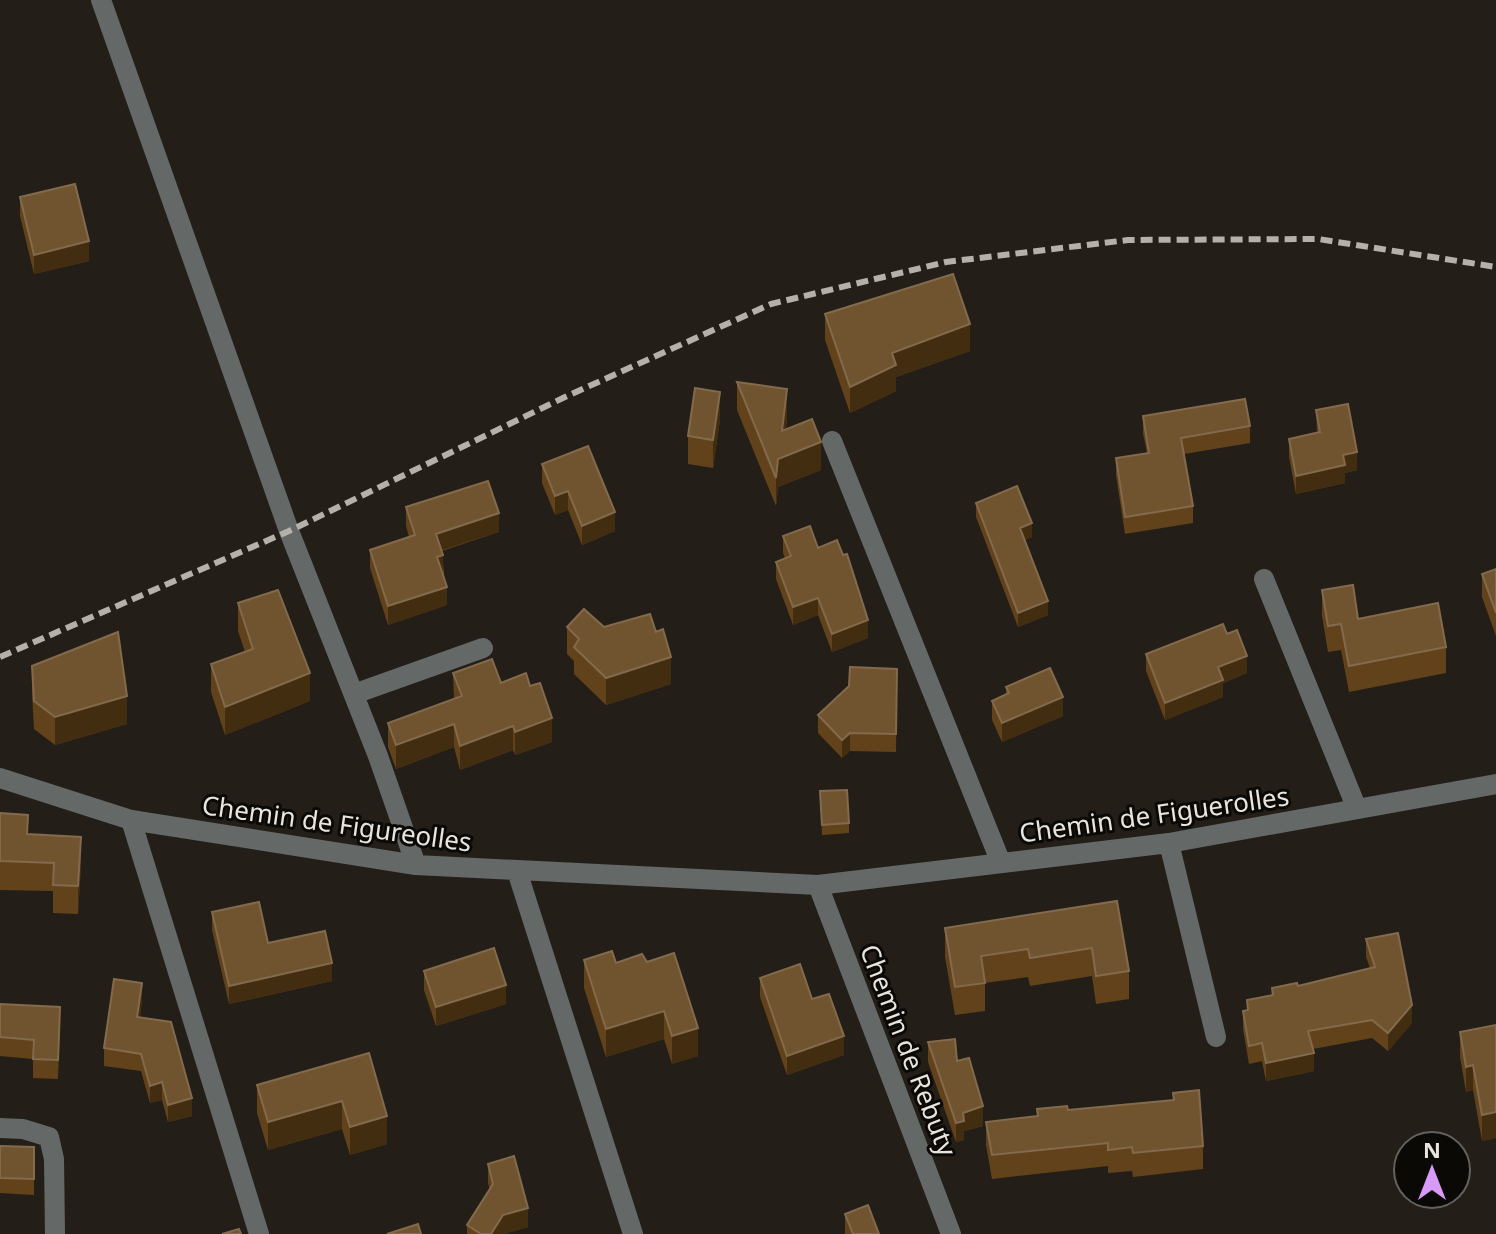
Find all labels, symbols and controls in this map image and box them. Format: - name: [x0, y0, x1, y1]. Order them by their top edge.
- street label: Chemin de Figuerolles: [1017, 777, 1291, 851]
- street label: Chemin de Figureolles: [200, 786, 474, 860]
- street label: Chemin de Rebuty: [852, 939, 966, 1162]
- north arrow: [1392, 1130, 1472, 1210]
- text: N: [1423, 1134, 1441, 1164]

